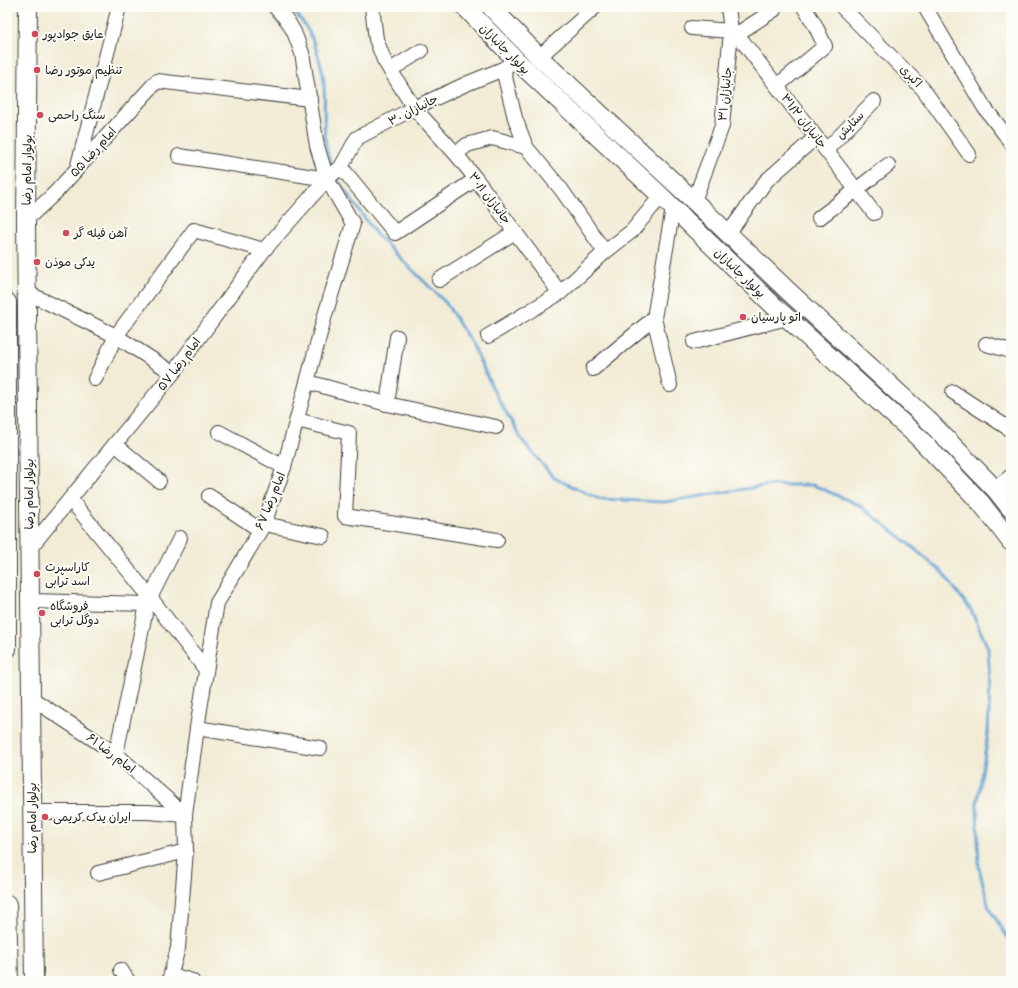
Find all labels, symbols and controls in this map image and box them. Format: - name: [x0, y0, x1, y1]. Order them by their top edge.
- street label: بولوار جانبازان: [476, 22, 532, 78]
- marker: عایق جوادپور: [30, 29, 40, 39]
- place label: عایق جوادپور: [42, 29, 104, 43]
- street label: اکبری: [896, 63, 924, 92]
- marker: تنظیم موتور رضا: [32, 65, 42, 75]
- place label: تنظیم موتور رضا: [45, 65, 123, 79]
- street label: جانبازان ۳۱: [717, 66, 737, 122]
- street label: جانبازان ۳۱/۲: [777, 92, 828, 152]
- street label: جانبازان ۳۰: [387, 93, 441, 130]
- place label: سنگ راحمی: [48, 108, 106, 124]
- marker: سنگ راحمی: [35, 110, 45, 120]
- street label: ستایش: [835, 110, 868, 143]
- street label: امام رضا ۵۵: [68, 125, 121, 181]
- street label: بولوار امام رضا: [21, 134, 37, 206]
- street label: جانبازان ۳۰/۱: [464, 171, 512, 228]
- place label: آهن فیله گر: [73, 226, 128, 242]
- marker: آهن فیله گر: [61, 228, 71, 238]
- street label: بولوار جانبازان: [710, 247, 767, 302]
- marker: یدکی موذن: [32, 257, 42, 267]
- place label: یدکی موذن: [45, 257, 95, 271]
- marker: اتو پارسیان: [738, 312, 748, 322]
- place label: اتو پارسیان: [751, 312, 801, 326]
- street label: امام رضا ۵۷: [156, 336, 205, 394]
- street label: بولوار امام رضا: [24, 459, 38, 529]
- street label: امام رضا ۶۷: [253, 470, 290, 533]
- place label: کاراسپرت اسد ترابی: [45, 562, 90, 590]
- marker: کاراسپرت اسد ترابی: [32, 569, 42, 579]
- place label: فروشگاه دوگل ترابی: [50, 599, 99, 629]
- marker: فروشگاه دوگل ترابی: [37, 608, 47, 618]
- street label: امام رضا ۶۱: [83, 731, 138, 777]
- street label: بولوار امام رضا: [27, 783, 41, 853]
- marker: ایران یدک کریمی: [40, 812, 50, 822]
- place label: ایران یدک کریمی: [53, 812, 131, 826]

